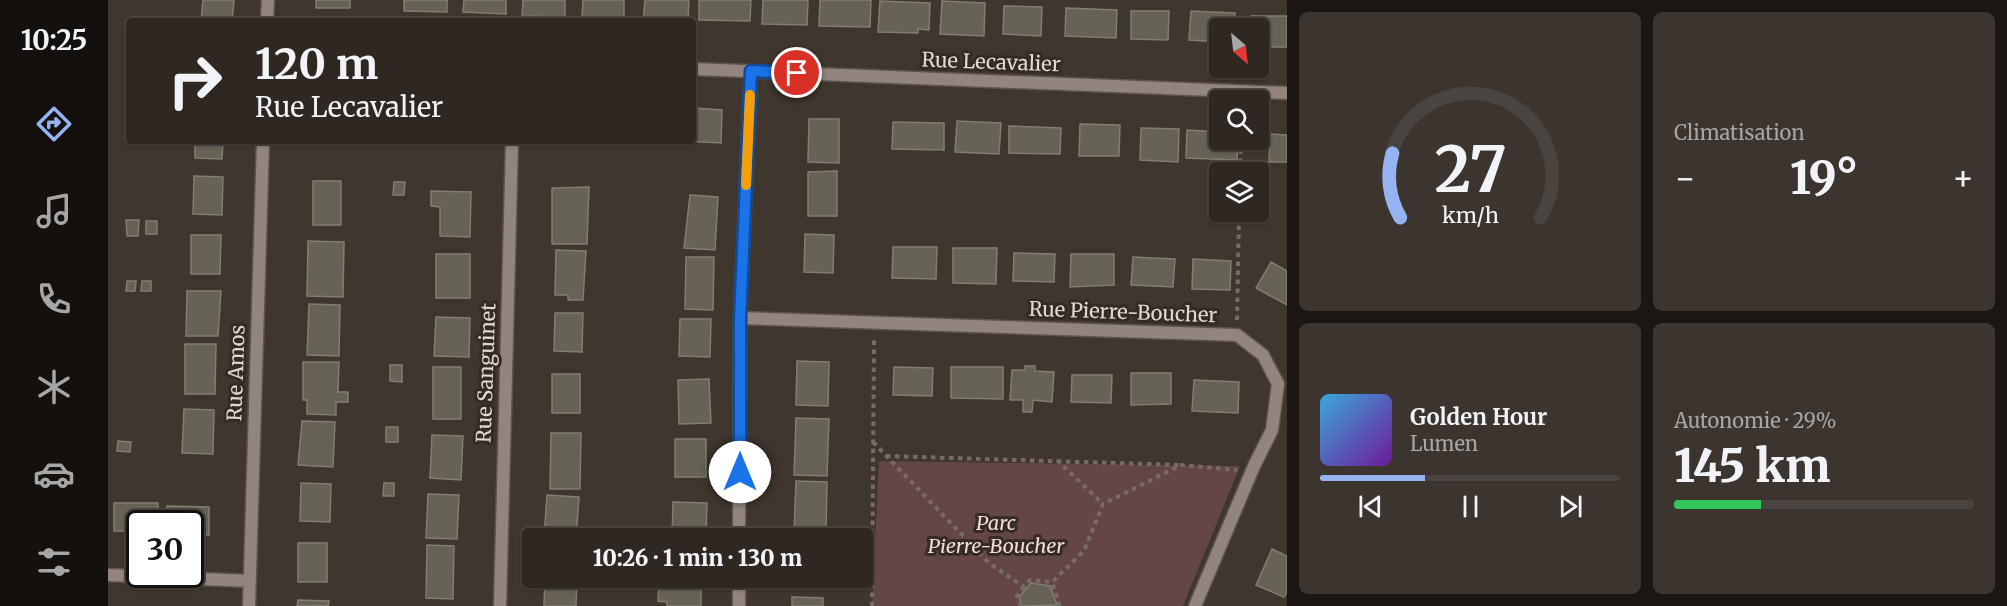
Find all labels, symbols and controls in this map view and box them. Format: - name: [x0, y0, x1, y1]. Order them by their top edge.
- north arrow: [1209, 18, 1269, 78]
- map controls: [1209, 18, 1269, 222]
- text: 10:25: [21, 23, 87, 57]
- text: 120 m: [255, 38, 378, 90]
- icon: right: [156, 42, 234, 120]
- pin: [771, 47, 822, 98]
- street label: Rue Lecavalier: [921, 47, 1061, 76]
- icon: arrive: [780, 56, 813, 89]
- text: Rue Lecavalier: [255, 90, 443, 124]
- button: search: [1209, 90, 1269, 150]
- icon: directions: [33, 103, 75, 145]
- text: Climatisation: [1674, 120, 1805, 145]
- text: 27: [1434, 131, 1506, 209]
- text: 19°: [1790, 150, 1858, 206]
- text: −: [1674, 158, 1696, 199]
- text: +: [1952, 158, 1974, 199]
- button: layers: [1209, 162, 1269, 222]
- icon: music: [33, 190, 75, 232]
- text: km/h: [1442, 203, 1498, 230]
- icon: phone: [33, 278, 75, 320]
- street label: Rue Pierre-Boucher: [1028, 296, 1218, 327]
- street label: Rue Sanguinet: [471, 302, 500, 443]
- street label: Rue Amos: [221, 324, 250, 422]
- icon: climate: [33, 366, 75, 408]
- text: Golden Hour: [1410, 403, 1547, 431]
- text: Autonomie · 29%: [1674, 408, 1836, 433]
- text: Lumen: [1410, 431, 1478, 456]
- text: 145 km: [1674, 438, 1830, 494]
- position arrow: [708, 440, 772, 504]
- icon: car: [33, 453, 75, 495]
- icon: previous: [1354, 490, 1387, 523]
- icon: pause: [1454, 490, 1487, 523]
- icon: next: [1554, 490, 1587, 523]
- speed limit sign: 30: [126, 510, 204, 588]
- park label: Parc Pierre-Boucher: [928, 510, 1065, 558]
- icon: filters: [33, 541, 75, 583]
- text: 10:26 · 1 min · 130 m: [593, 544, 802, 572]

